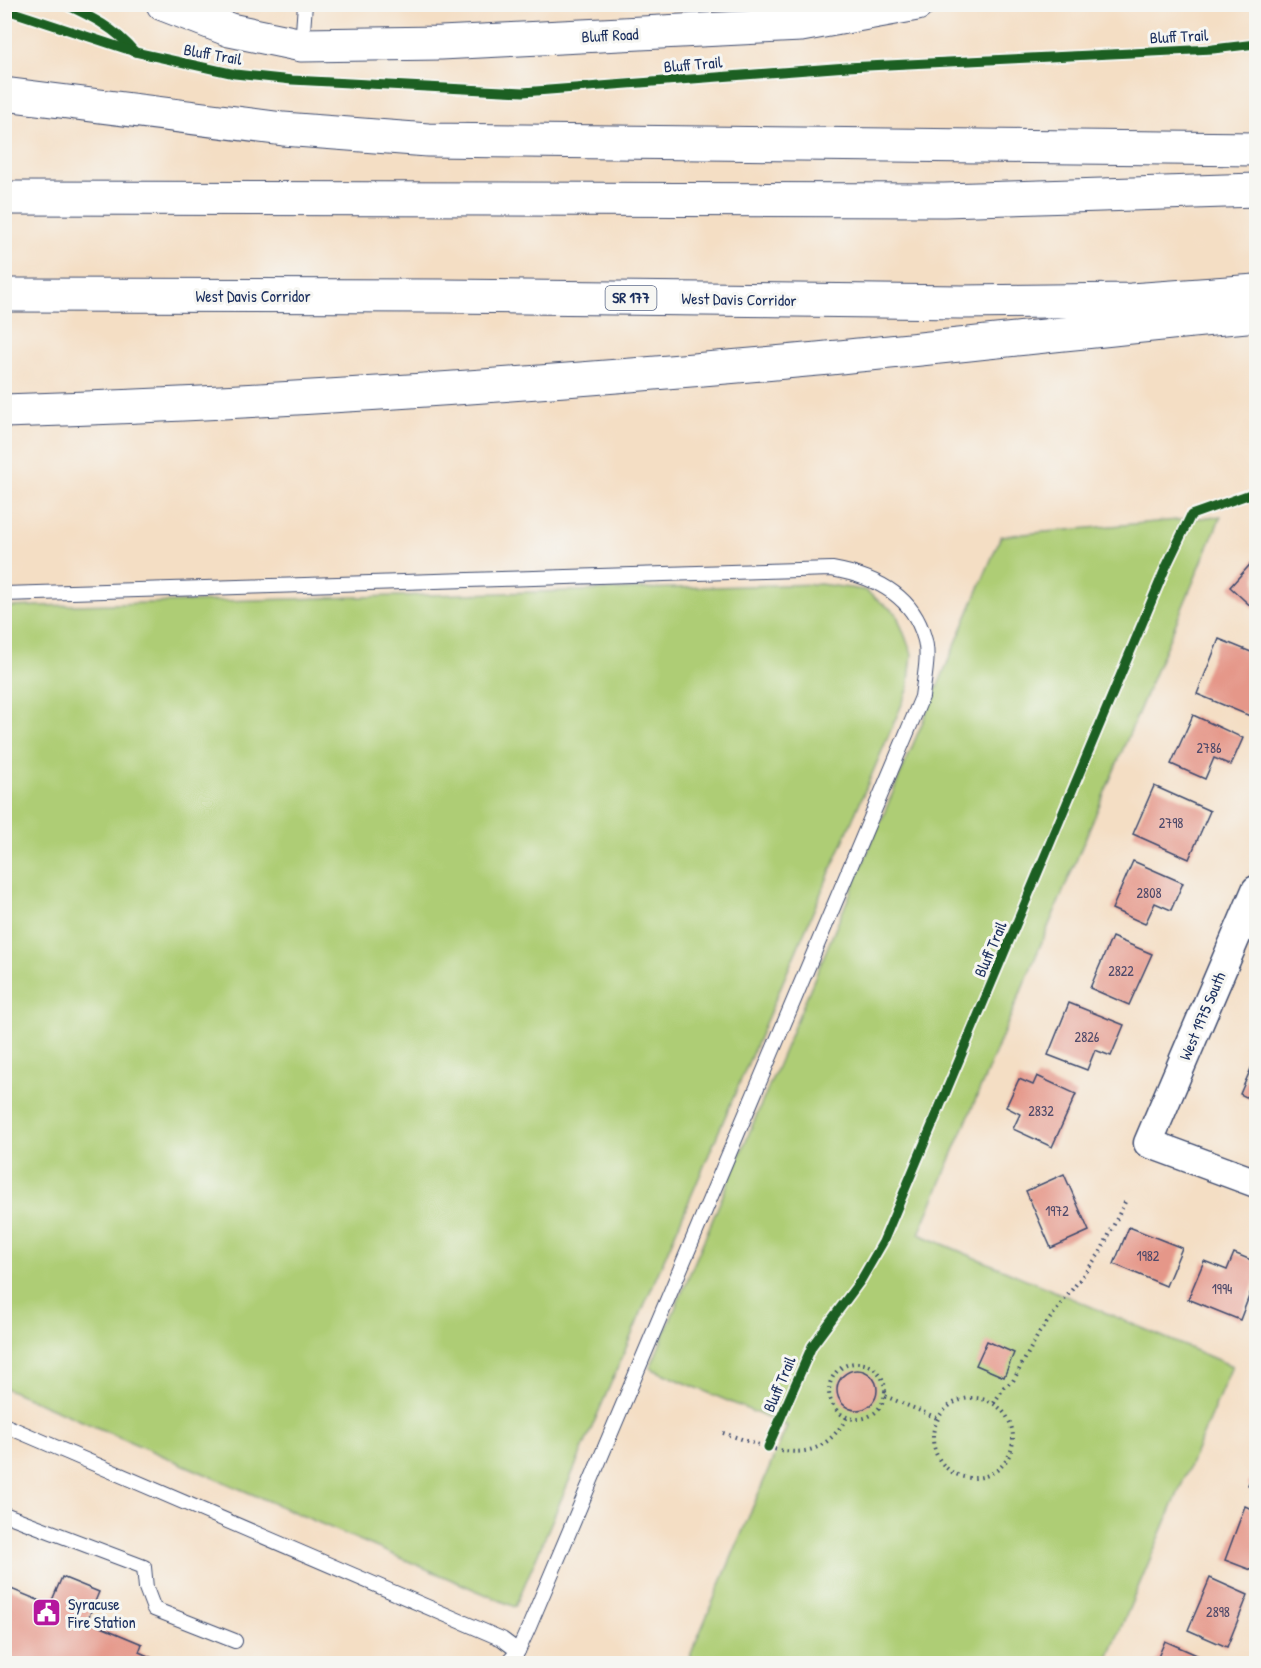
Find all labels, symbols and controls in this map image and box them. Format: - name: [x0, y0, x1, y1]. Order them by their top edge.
- street label: Bluff Road: [581, 23, 639, 47]
- street label: Bluff Trail: [1149, 23, 1210, 49]
- street label: Bluff Trail: [182, 38, 245, 70]
- street label: Bluff Trail: [663, 50, 724, 78]
- street label: West Davis Corridor: [195, 285, 311, 307]
- road number: SR 177: [606, 286, 656, 310]
- street label: West Davis Corridor: [681, 287, 797, 311]
- house number: 2786: [1196, 738, 1222, 757]
- house number: 2798: [1159, 813, 1183, 832]
- house number: 2808: [1137, 883, 1161, 902]
- street label: Bluff Trail: [968, 917, 1012, 980]
- house number: 2822: [1108, 961, 1134, 980]
- street label: West 1975 South: [1174, 968, 1231, 1064]
- house number: 2826: [1075, 1027, 1100, 1046]
- house number: 2832: [1028, 1101, 1054, 1120]
- house number: 1972: [1045, 1201, 1069, 1220]
- house number: 1982: [1137, 1246, 1160, 1265]
- house number: 1994: [1212, 1279, 1232, 1298]
- street label: Bluff Trail: [757, 1352, 801, 1415]
- place label: Syracuse Fire Station: [67, 1593, 136, 1633]
- public building icon: Syracuse Fire Station: [31, 1597, 63, 1629]
- house number: 2898: [1206, 1602, 1230, 1621]

